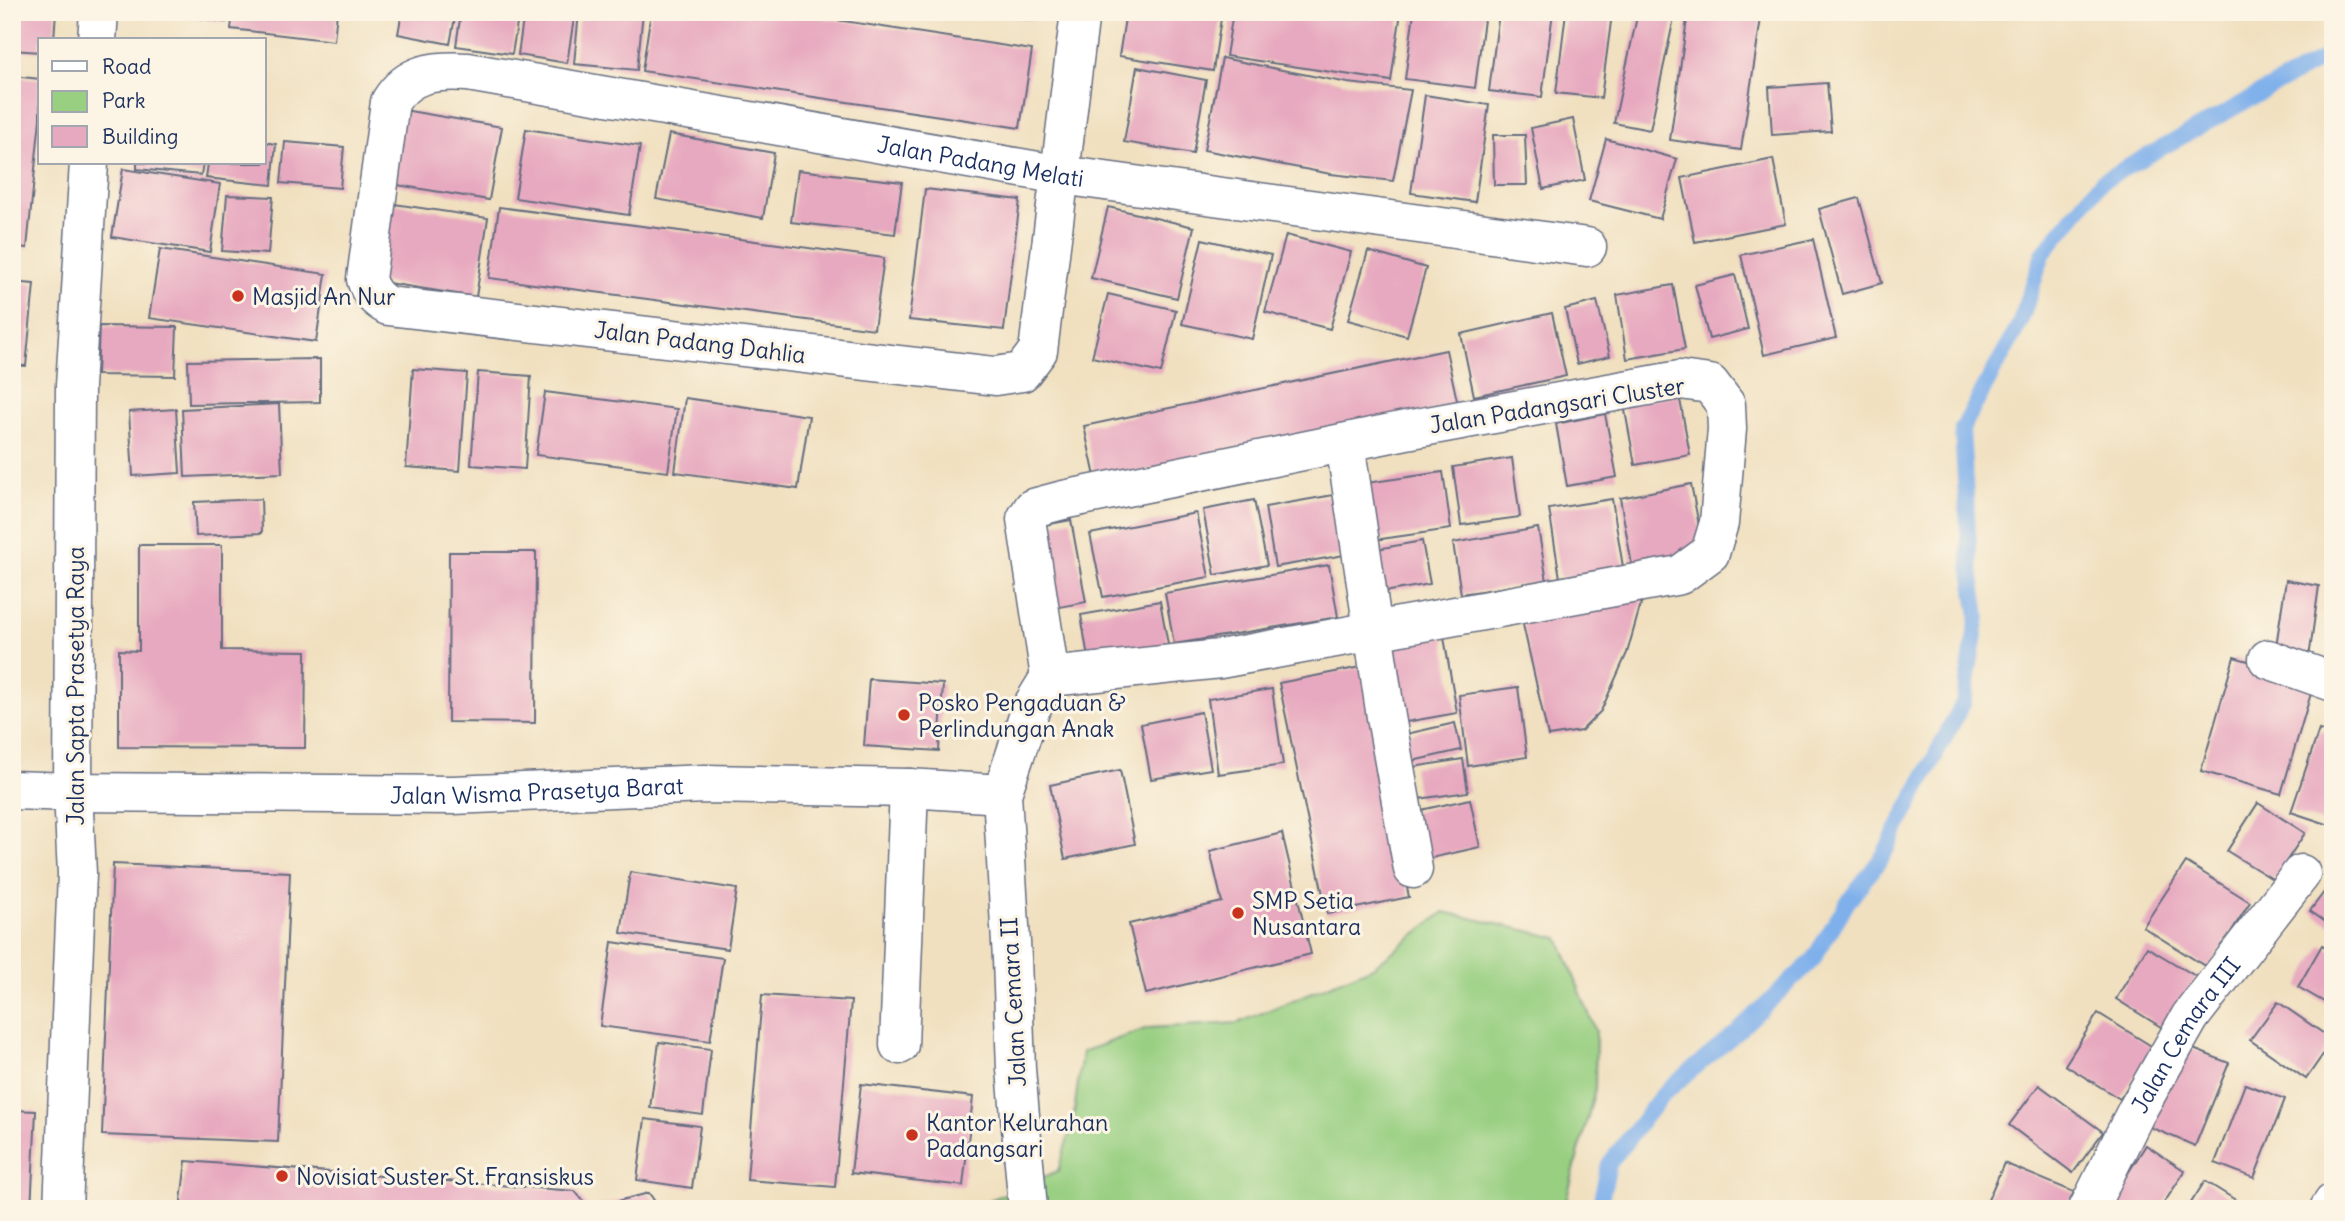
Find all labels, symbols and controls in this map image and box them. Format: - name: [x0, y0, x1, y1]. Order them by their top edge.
- legend: [38, 38, 266, 164]
- text: Road: [102, 53, 151, 80]
- text: Park: [102, 87, 145, 114]
- text: Building: [102, 123, 178, 150]
- street label: Jalan Padang Melati: [875, 129, 1086, 192]
- place label: Masjid An Nur: [252, 282, 396, 311]
- marker: Masjid An Nur: [230, 288, 246, 304]
- street label: Jalan Padang Dahlia: [593, 315, 807, 369]
- street label: Jalan Padangsari Cluster: [1427, 370, 1687, 440]
- street label: Jalan Sapta Prasetya Raya: [61, 546, 90, 826]
- place label: Posko Pengaduan & Perlindungan Anak: [918, 688, 1126, 743]
- marker: Posko Pengaduan & Perlindungan Anak: [896, 707, 912, 723]
- street label: Jalan Wisma Prasetya Barat: [390, 770, 685, 810]
- place label: SMP Setia Nusantara: [1252, 886, 1361, 941]
- marker: SMP Setia Nusantara: [1230, 905, 1246, 921]
- street label: Jalan Cemara II: [994, 916, 1032, 1088]
- street label: Jalan Cemara III: [2124, 951, 2246, 1118]
- place label: Kantor Kelurahan Padangsari: [926, 1108, 1108, 1163]
- marker: Kantor Kelurahan Padangsari: [904, 1127, 920, 1143]
- place label: Novisiat Suster St. Fransiskus: [296, 1162, 594, 1191]
- marker: Novisiat Suster St. Fransiskus: [274, 1168, 290, 1184]

